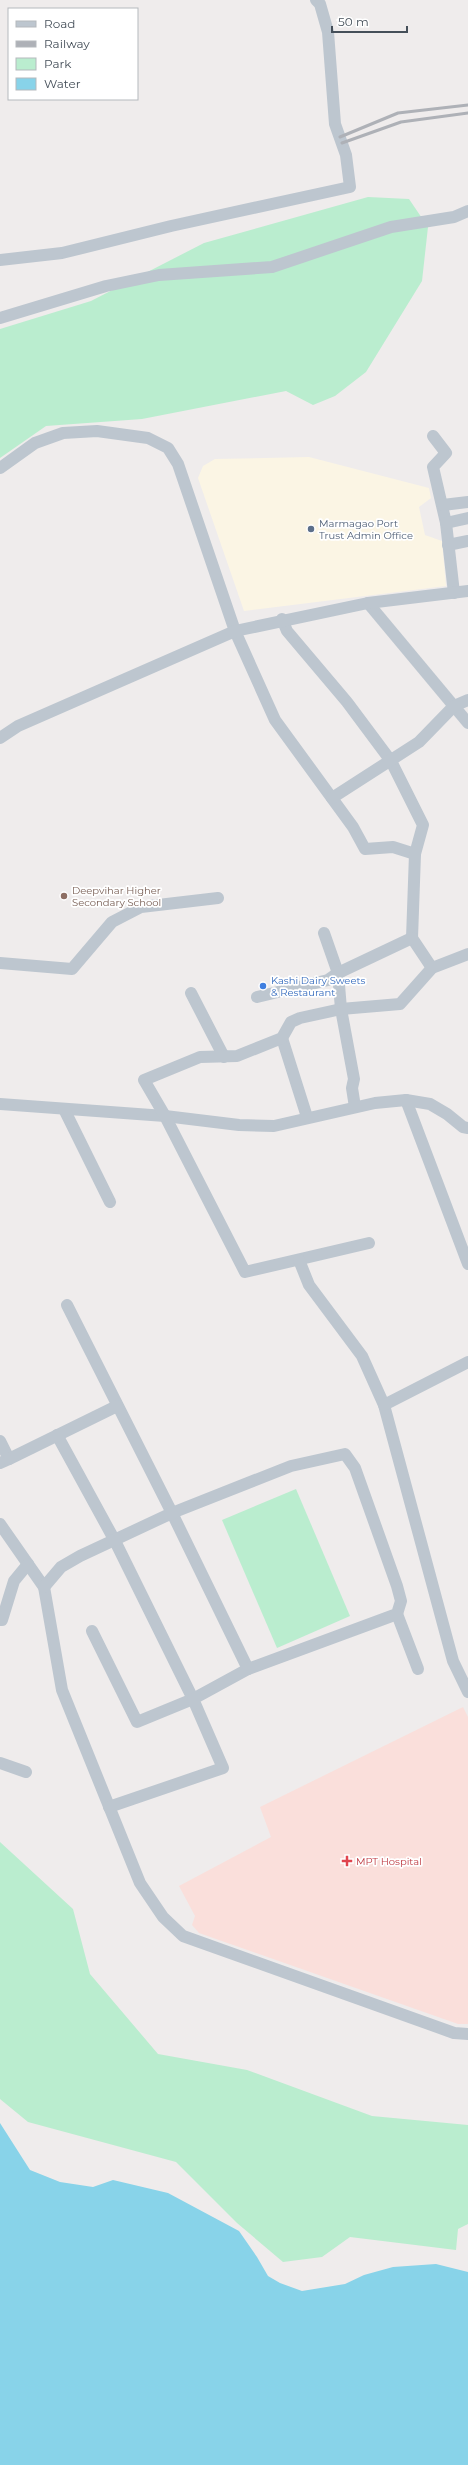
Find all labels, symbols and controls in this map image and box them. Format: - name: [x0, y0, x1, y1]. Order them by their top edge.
- legend: [8, 8, 138, 100]
- scale bar: [332, 8, 407, 34]
- text: 50 m: [338, 14, 369, 29]
- text: Road: [44, 16, 75, 31]
- text: Railway: [44, 36, 90, 51]
- text: Park: [44, 56, 72, 71]
- text: Water: [44, 76, 81, 91]
- place label: Marmagao Port Trust Admin Office: [319, 517, 413, 542]
- marker: Marmagao Port Trust Admin Office: [306, 524, 316, 534]
- place label: Deepvihar Higher Secondary School: [72, 884, 161, 909]
- marker: Deepvihar Higher Secondary School: [59, 891, 69, 901]
- place label: Kashi Dairy Sweets & Restaurant: [271, 974, 365, 999]
- marker: Kashi Dairy Sweets & Restaurant: [258, 981, 268, 991]
- marker: MPT Hospital: [341, 1855, 353, 1867]
- place label: MPT Hospital: [356, 1855, 422, 1868]

